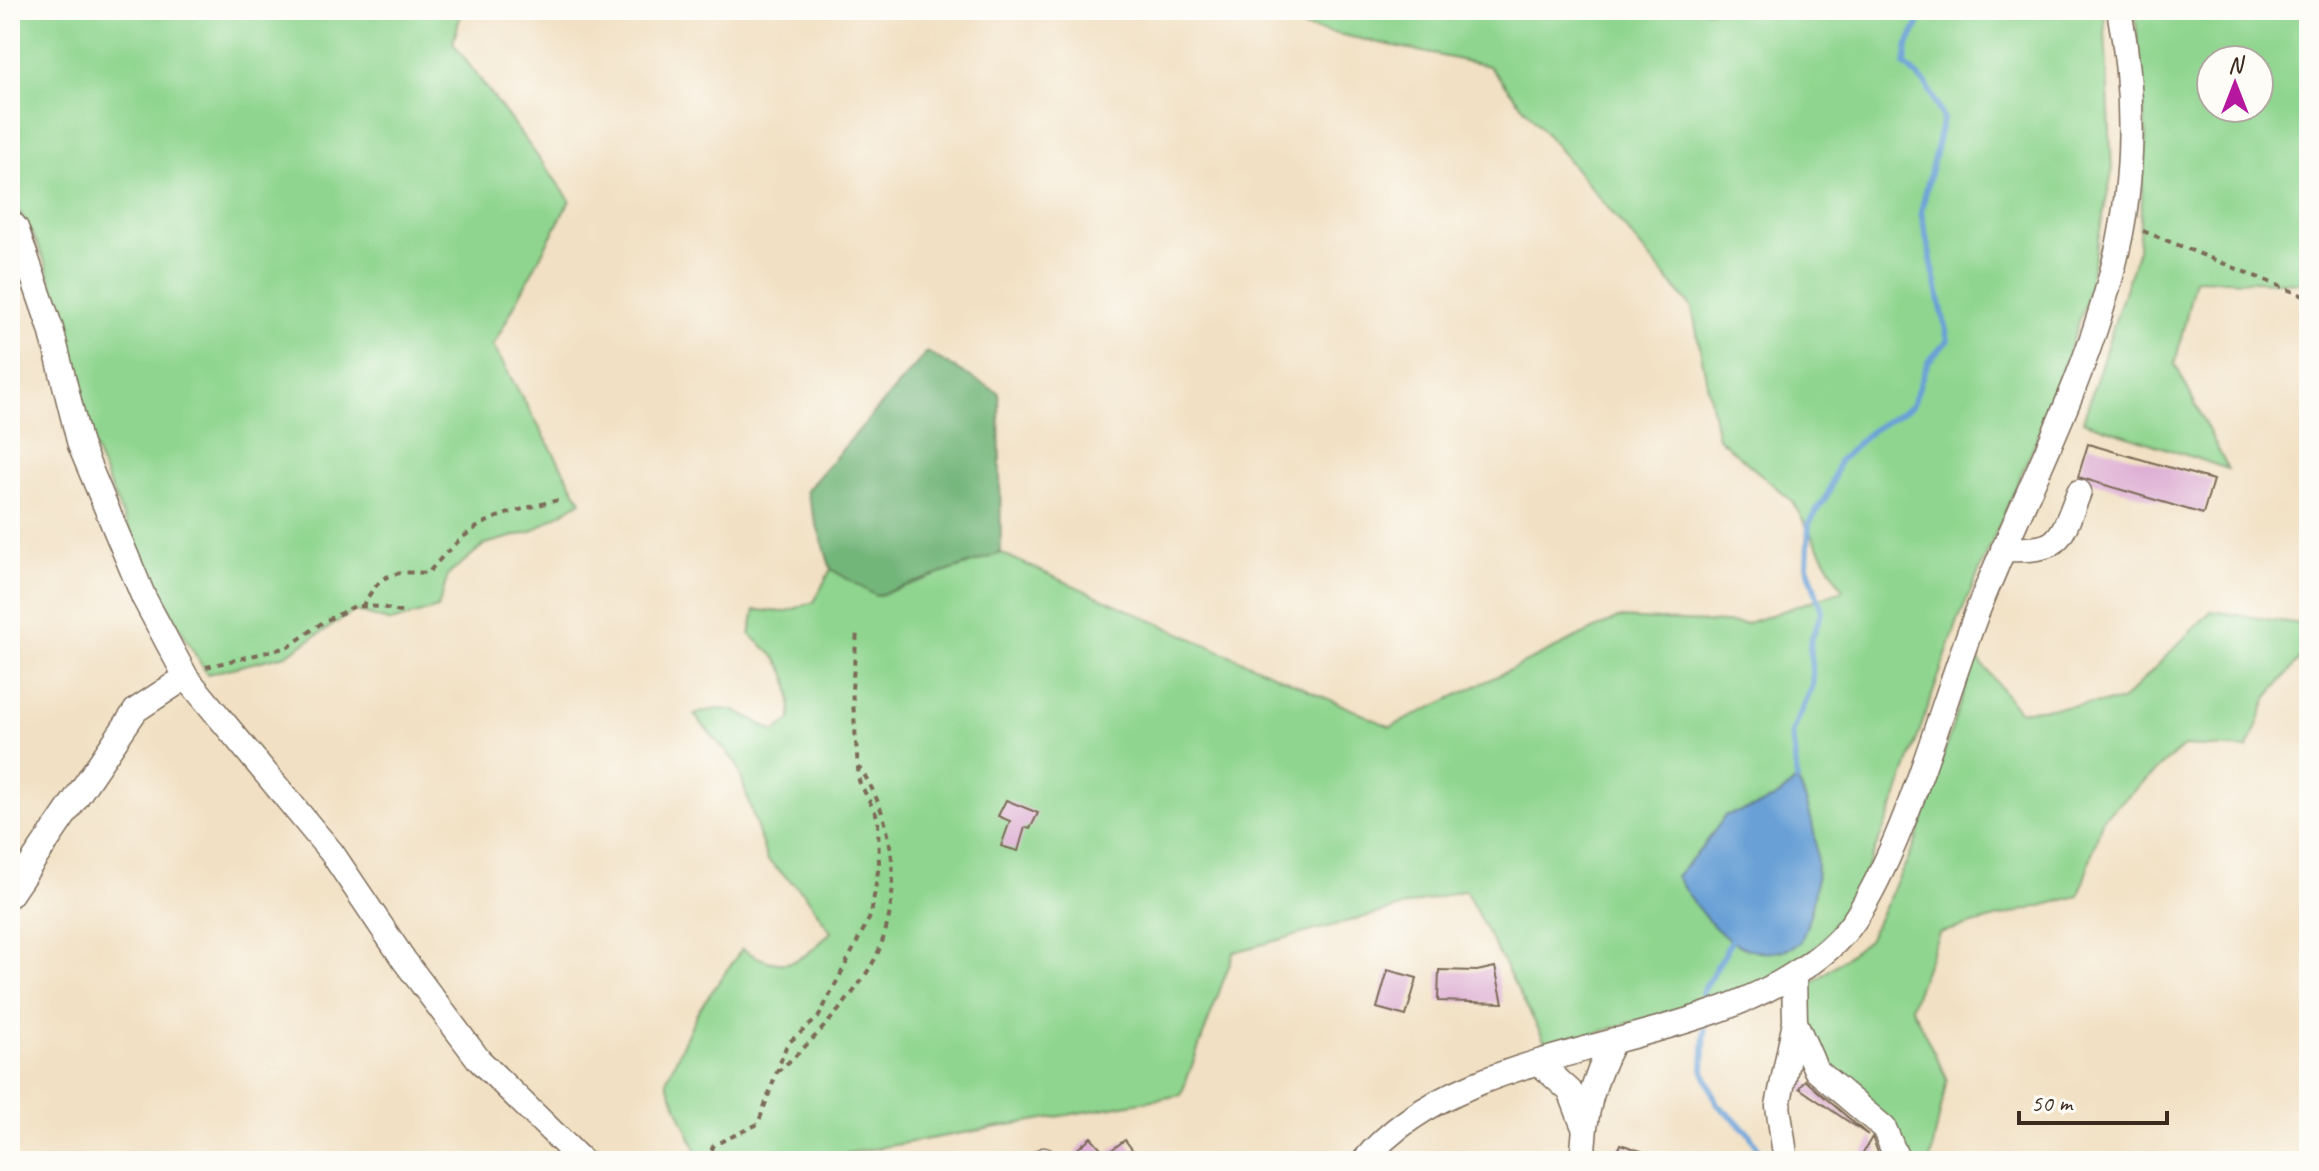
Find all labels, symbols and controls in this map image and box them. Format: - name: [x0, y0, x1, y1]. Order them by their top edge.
- north arrow: [2195, 44, 2275, 124]
- text: N: [2228, 51, 2245, 79]
- scale bar: [2019, 1075, 2167, 1125]
- text: 50 m: [2031, 1088, 2074, 1118]

